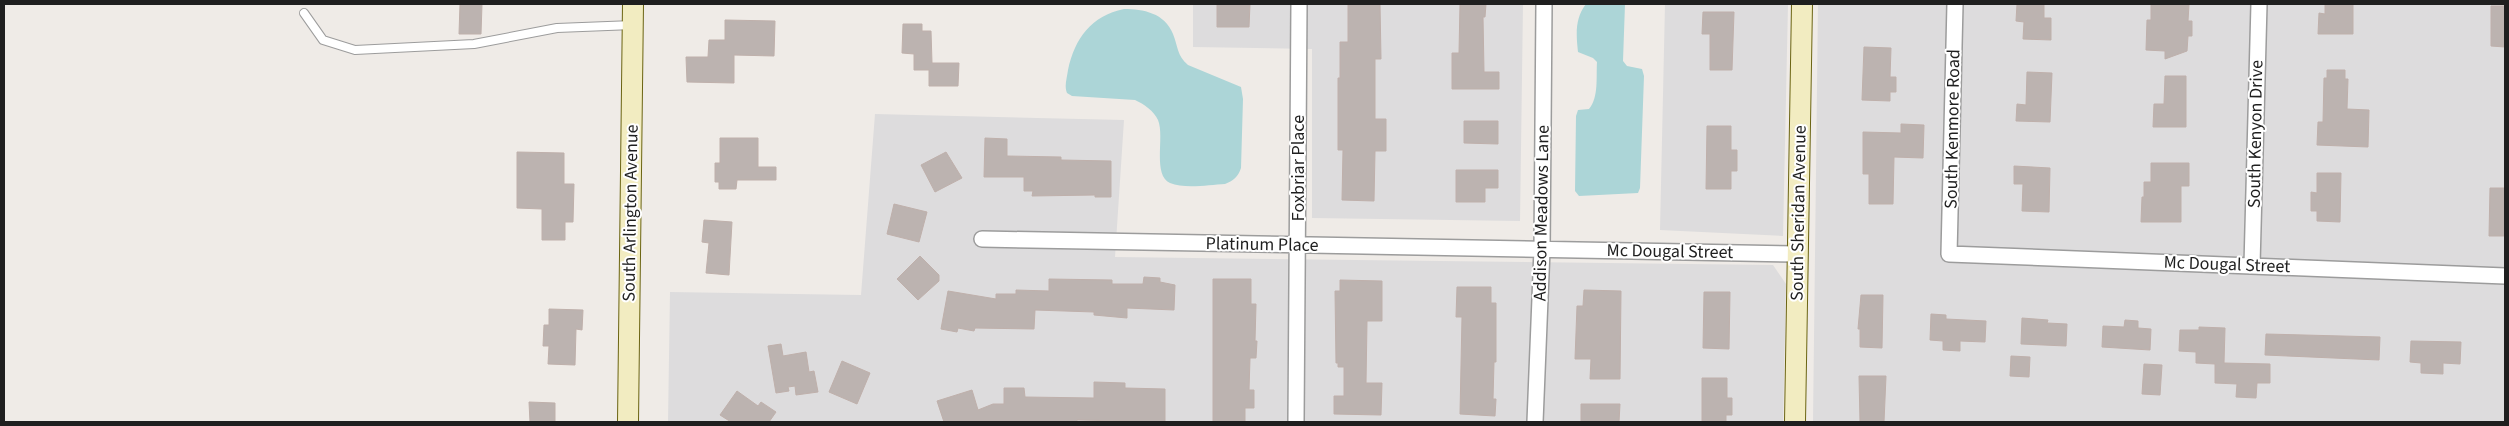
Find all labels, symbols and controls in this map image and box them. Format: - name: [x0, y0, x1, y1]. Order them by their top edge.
- street label: South Kenmore Road: [1939, 49, 1966, 209]
- street label: South Kenyon Drive: [2242, 60, 2269, 208]
- street label: Foxbriar Place: [1286, 115, 1311, 221]
- street label: South Arlington Avenue: [616, 124, 645, 302]
- street label: Addison Meadows Lane: [1527, 125, 1556, 301]
- street label: South Sheridan Avenue: [1784, 125, 1813, 301]
- street label: Platinum Place: [1205, 231, 1319, 258]
- street label: Mc Dougal Street: [1606, 238, 1734, 265]
- street label: Mc Dougal Street: [2163, 250, 2291, 279]

